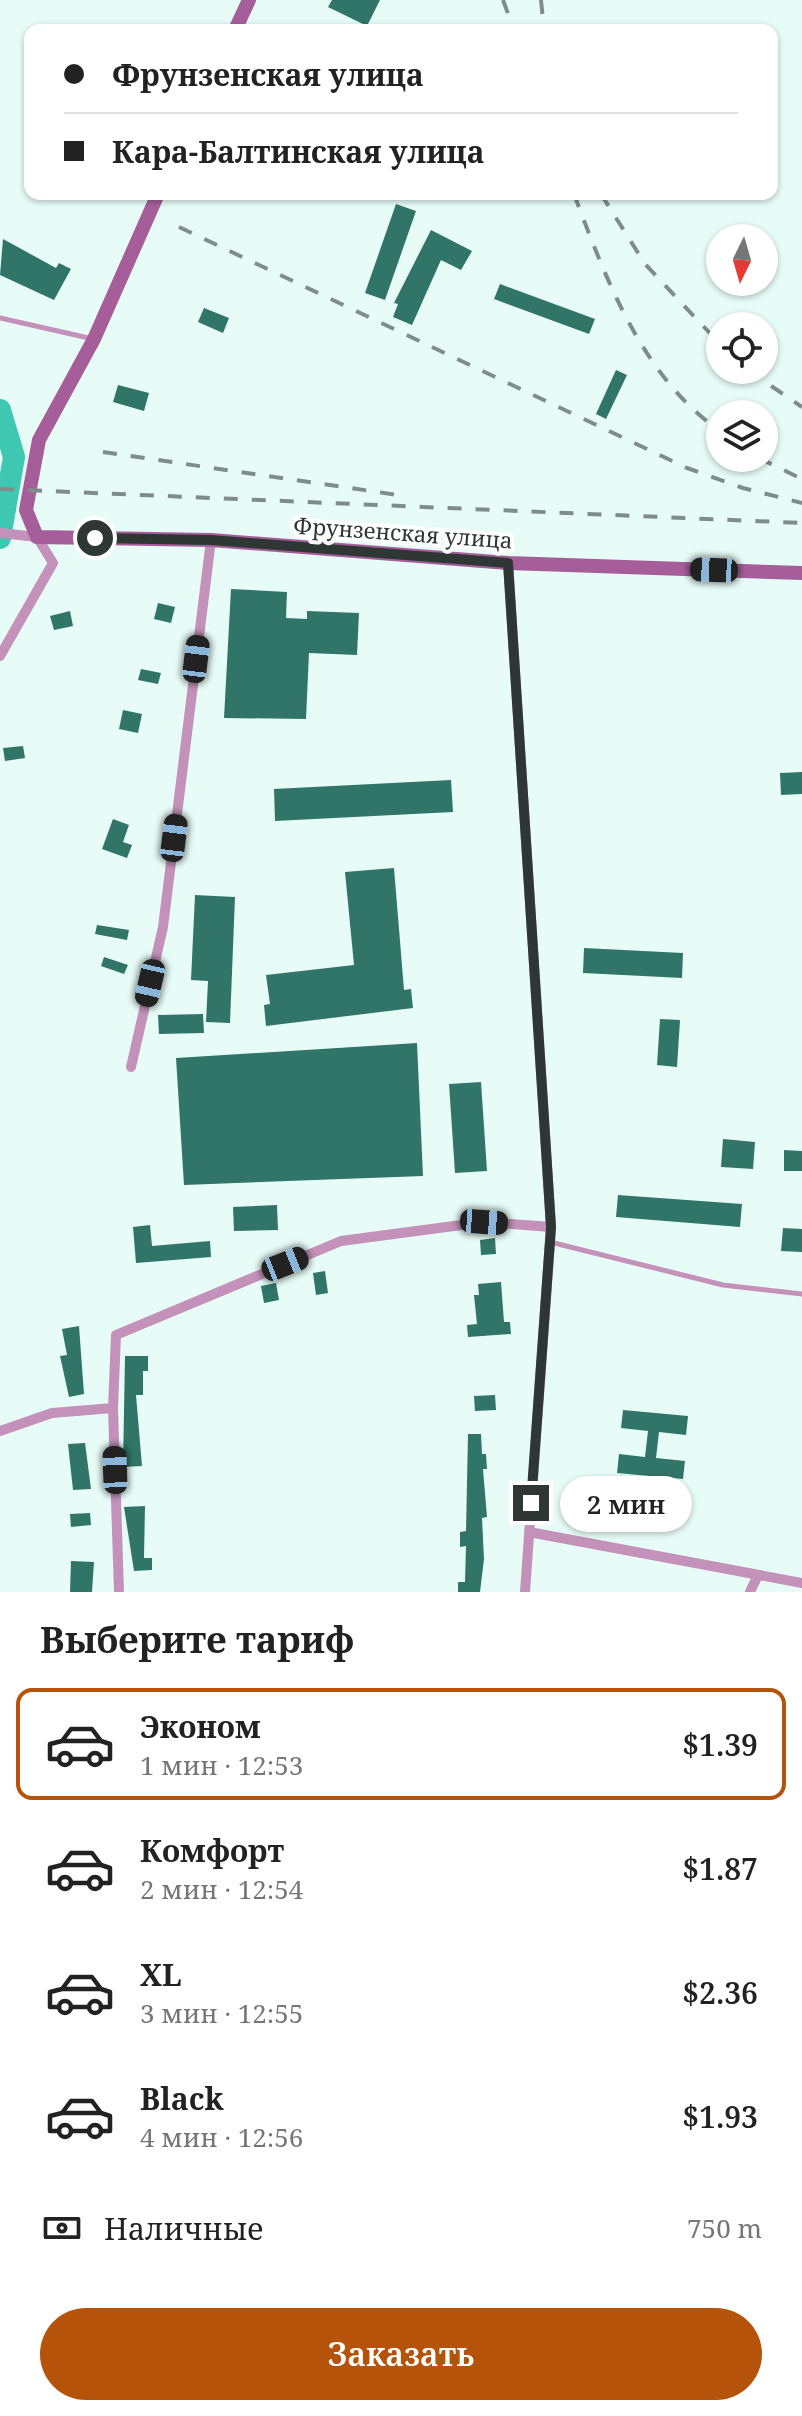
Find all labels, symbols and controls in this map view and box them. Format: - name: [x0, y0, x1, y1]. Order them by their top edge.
- text: Фрунзенская улица: [112, 54, 424, 95]
- text: Кара-Балтинская улица: [112, 131, 484, 172]
- north arrow: [706, 224, 778, 296]
- map controls: [706, 224, 778, 472]
- button: locate: [706, 312, 778, 384]
- button: layers: [706, 400, 778, 472]
- street label: Фрунзенская улица: [292, 509, 514, 555]
- route start: [77, 520, 113, 556]
- car: [690, 557, 738, 583]
- car: [181, 634, 211, 684]
- car: [159, 813, 189, 863]
- car: [133, 957, 167, 1009]
- car: [459, 1208, 509, 1236]
- car: [258, 1244, 312, 1284]
- car: [102, 1446, 128, 1494]
- callout: 2 мин: [559, 1475, 691, 1531]
- route end: [513, 1485, 549, 1521]
- text: 2 мин: [587, 1486, 665, 1522]
- text: Выберите тариф: [40, 1615, 354, 1664]
- text: Эконом: [140, 1706, 260, 1747]
- icon: car: [44, 1708, 116, 1780]
- text: $1.39: [682, 1724, 758, 1765]
- text: 1 мин · 12:53: [140, 1747, 303, 1783]
- text: Комфорт: [140, 1830, 284, 1871]
- icon: car: [44, 1832, 116, 1904]
- text: $1.87: [682, 1848, 758, 1889]
- text: 2 мин · 12:54: [140, 1871, 303, 1907]
- text: XL: [140, 1954, 182, 1995]
- icon: car: [44, 1956, 116, 2028]
- text: $2.36: [682, 1972, 758, 2013]
- text: 3 мин · 12:55: [140, 1995, 303, 2031]
- text: Black: [140, 2078, 224, 2119]
- icon: car: [44, 2080, 116, 2152]
- text: $1.93: [682, 2096, 758, 2137]
- text: 4 мин · 12:56: [140, 2119, 303, 2155]
- icon: cash: [40, 2206, 84, 2250]
- text: Наличные: [104, 2208, 263, 2249]
- text: 750 m: [687, 2210, 762, 2246]
- button: Заказать: [40, 2308, 762, 2400]

